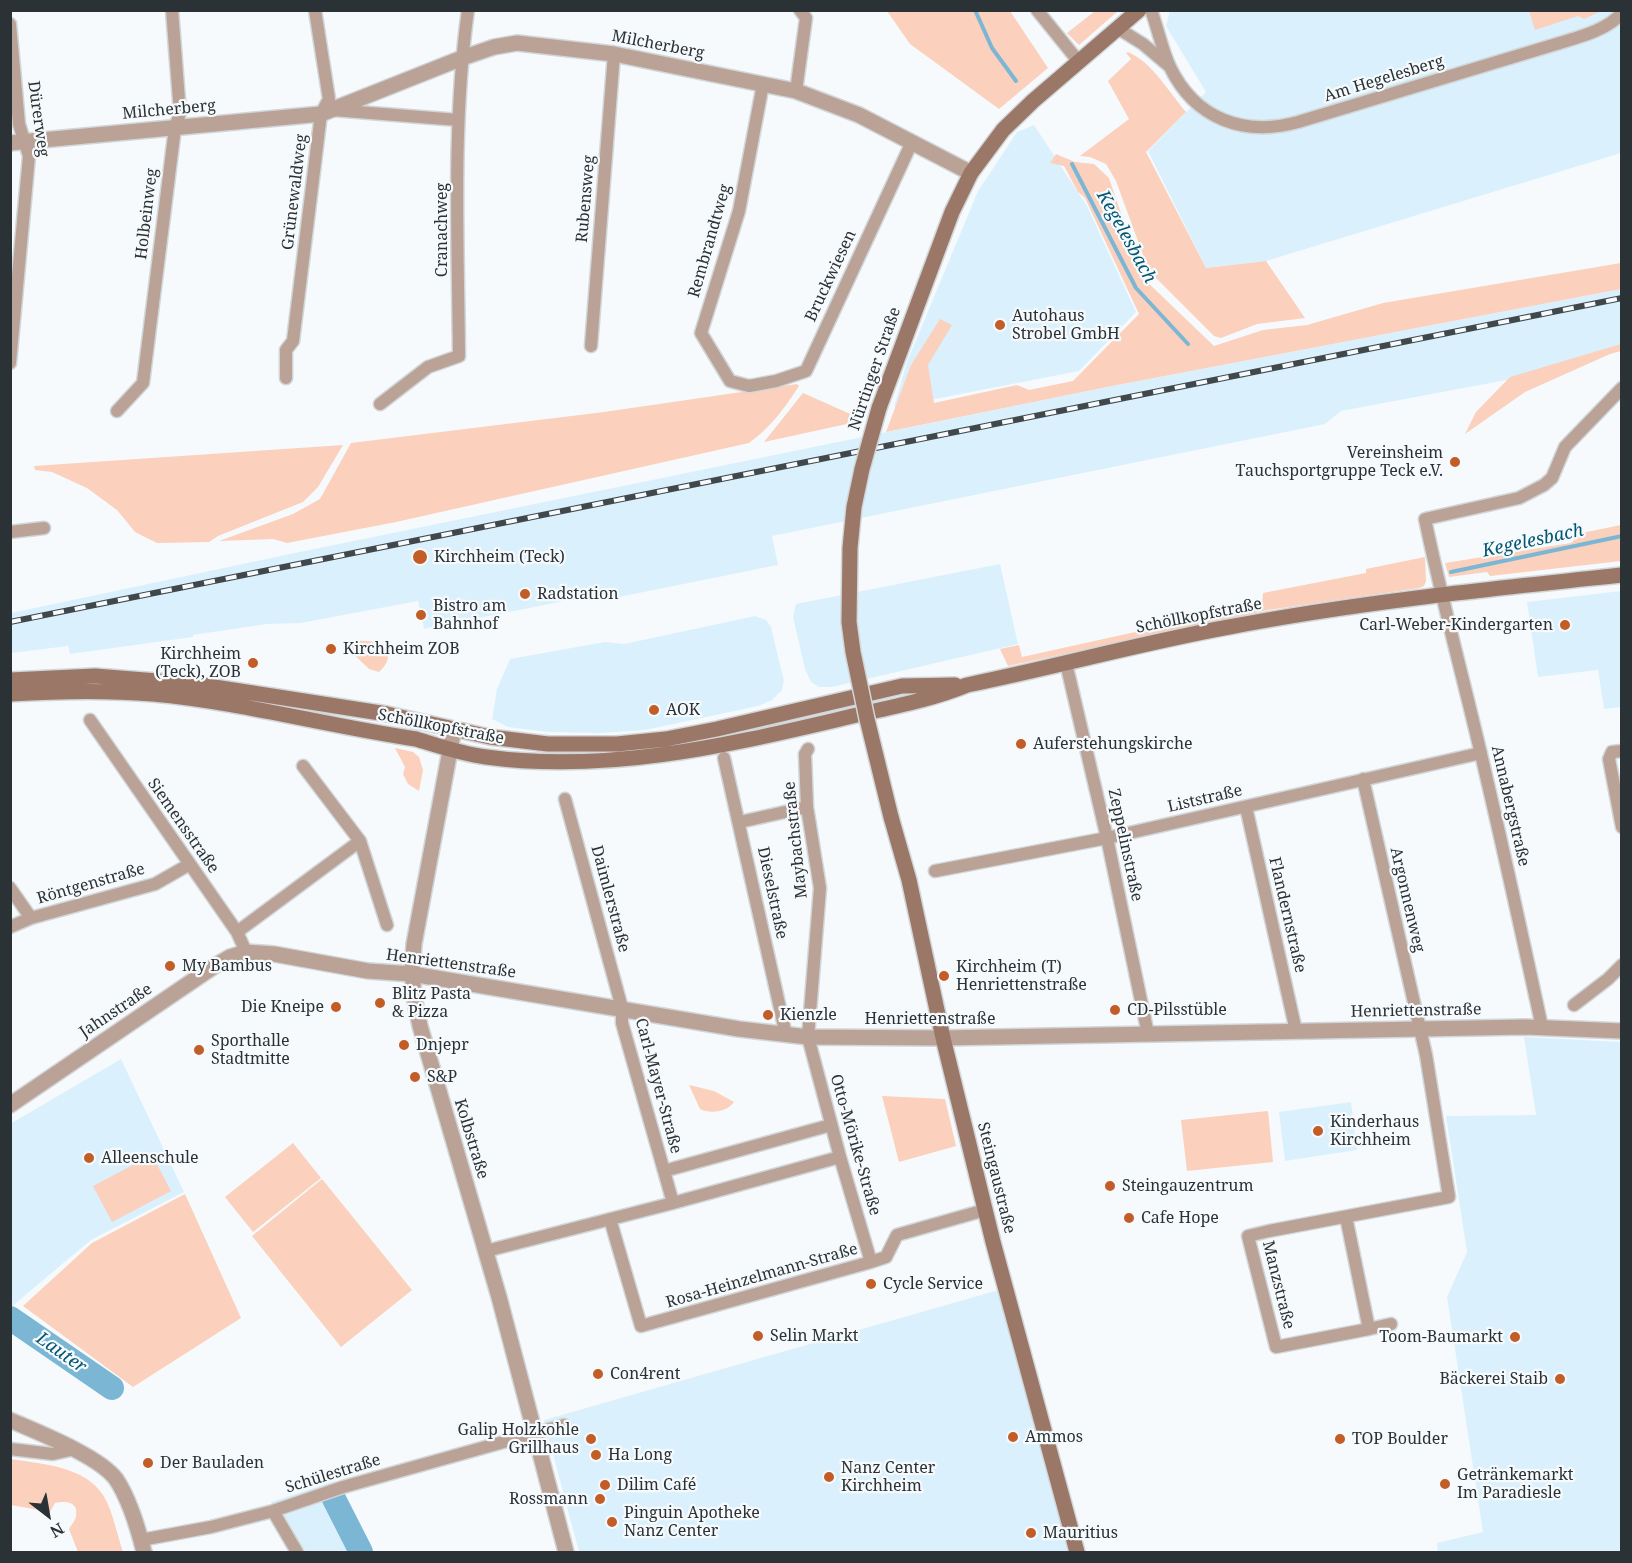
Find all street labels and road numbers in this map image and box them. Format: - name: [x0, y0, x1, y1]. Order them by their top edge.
- street label: Milcherberg: [610, 27, 706, 63]
- street label: Am Hegelesberg: [1322, 52, 1446, 106]
- street label: Dürerweg: [23, 80, 53, 158]
- street label: Milcherberg: [121, 96, 217, 124]
- street label: Grünewaldweg: [278, 133, 312, 251]
- street label: Rubensweg: [573, 155, 599, 243]
- street label: Holbeinweg: [132, 167, 162, 261]
- street label: Rembrandtweg: [685, 182, 735, 300]
- street label: Cranachweg: [432, 183, 452, 277]
- street label: Bruckwiesen: [801, 227, 861, 325]
- street label: Nürtinger Straße: [845, 305, 905, 433]
- street label: Schöllkopfstraße: [1134, 594, 1264, 638]
- street label: Schöllkopfstraße: [376, 705, 506, 749]
- street label: Annabergstraße: [1487, 744, 1533, 868]
- street label: Siemensstraße: [143, 775, 223, 877]
- street label: Maybachstraße: [780, 781, 812, 899]
- street label: Liststraße: [1166, 781, 1244, 817]
- street label: Zeppelinstraße: [1104, 787, 1146, 903]
- street label: Daimlerstraße: [587, 843, 633, 955]
- street label: Dieselstraße: [753, 845, 791, 941]
- street label: Argonnenweg: [1386, 846, 1428, 954]
- street label: Flandernstraße: [1264, 855, 1310, 975]
- street label: Röntgenstraße: [35, 859, 147, 909]
- street label: Henriettenstraße: [385, 945, 517, 983]
- street label: Jahnstraße: [76, 980, 156, 1042]
- street label: Henriettenstraße: [1350, 1000, 1482, 1022]
- street label: Henriettenstraße: [865, 1009, 995, 1029]
- street label: Carl-Mayer-Straße: [631, 1016, 685, 1156]
- street label: Otto-Mörike-Straße: [826, 1072, 884, 1218]
- street label: Kolbstraße: [450, 1097, 492, 1181]
- street label: Steingaustraße: [973, 1120, 1019, 1236]
- street label: Rosa-Heinzelmann-Straße: [664, 1239, 860, 1313]
- street label: Manzstraße: [1258, 1239, 1298, 1331]
- street label: Schülestraße: [283, 1450, 383, 1498]

